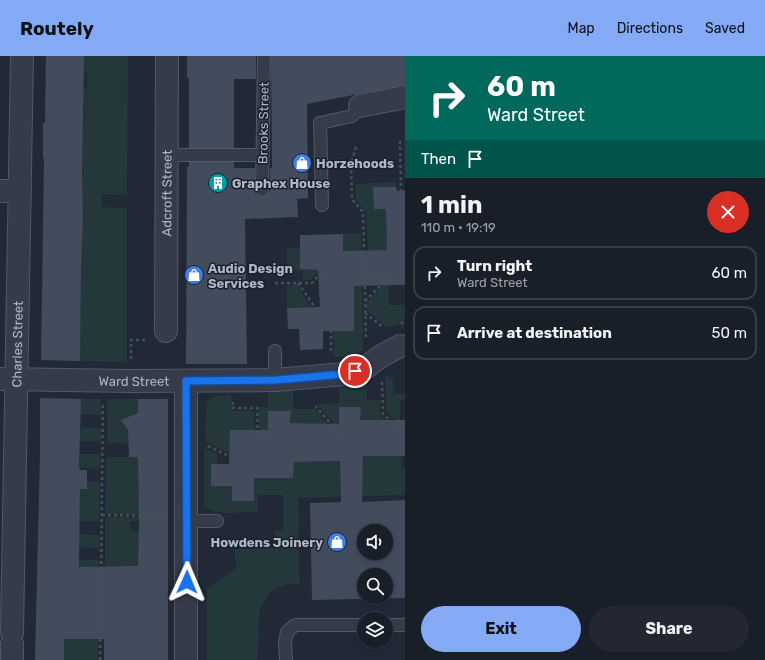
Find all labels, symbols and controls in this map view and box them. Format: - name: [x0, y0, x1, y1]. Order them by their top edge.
- text: Routely: [20, 17, 94, 40]
- text: Map: [568, 20, 595, 37]
- text: Directions: [617, 20, 683, 37]
- text: Saved: [705, 20, 745, 37]
- text: 60 m: [487, 70, 556, 103]
- icon: right: [421, 72, 473, 124]
- street label: Brooks Street: [255, 82, 272, 164]
- text: Ward Street: [487, 104, 585, 126]
- icon: arrive: [464, 148, 486, 170]
- street label: Adcroft Street: [159, 150, 175, 236]
- text: Then: [421, 150, 456, 168]
- shop icon: Horzehoods: [291, 152, 313, 174]
- place label: Horzehoods: [316, 156, 394, 171]
- building icon: Graphex House: [207, 172, 229, 194]
- place label: Graphex House: [232, 176, 331, 191]
- text: 1 min: [421, 191, 482, 219]
- button: close: [707, 191, 749, 233]
- text: 110 m · 19:19: [421, 220, 496, 235]
- text: Turn right: [457, 257, 532, 275]
- place label: Audio Design Services: [208, 261, 293, 291]
- icon: right: [423, 262, 445, 284]
- shop icon: Audio Design Services: [183, 264, 205, 286]
- text: 60 m: [711, 264, 747, 282]
- text: Ward Street: [457, 275, 528, 290]
- street label: Charles Street: [9, 301, 26, 388]
- icon: arrive: [423, 322, 445, 344]
- text: Arrive at destination: [457, 324, 612, 342]
- text: 50 m: [712, 324, 747, 342]
- pin: [338, 354, 372, 388]
- icon: arrive: [344, 360, 366, 382]
- street label: Ward Street: [99, 374, 169, 389]
- map controls: [357, 524, 393, 648]
- button: sound: [357, 524, 393, 560]
- shop icon: Howdens Joinery: [326, 531, 348, 553]
- place label: Howdens Joinery: [211, 535, 323, 550]
- position arrow: [166, 561, 208, 603]
- button: search: [357, 568, 393, 604]
- button: Exit: [421, 606, 581, 652]
- button: Share: [589, 606, 749, 652]
- button: layers: [357, 612, 393, 648]

